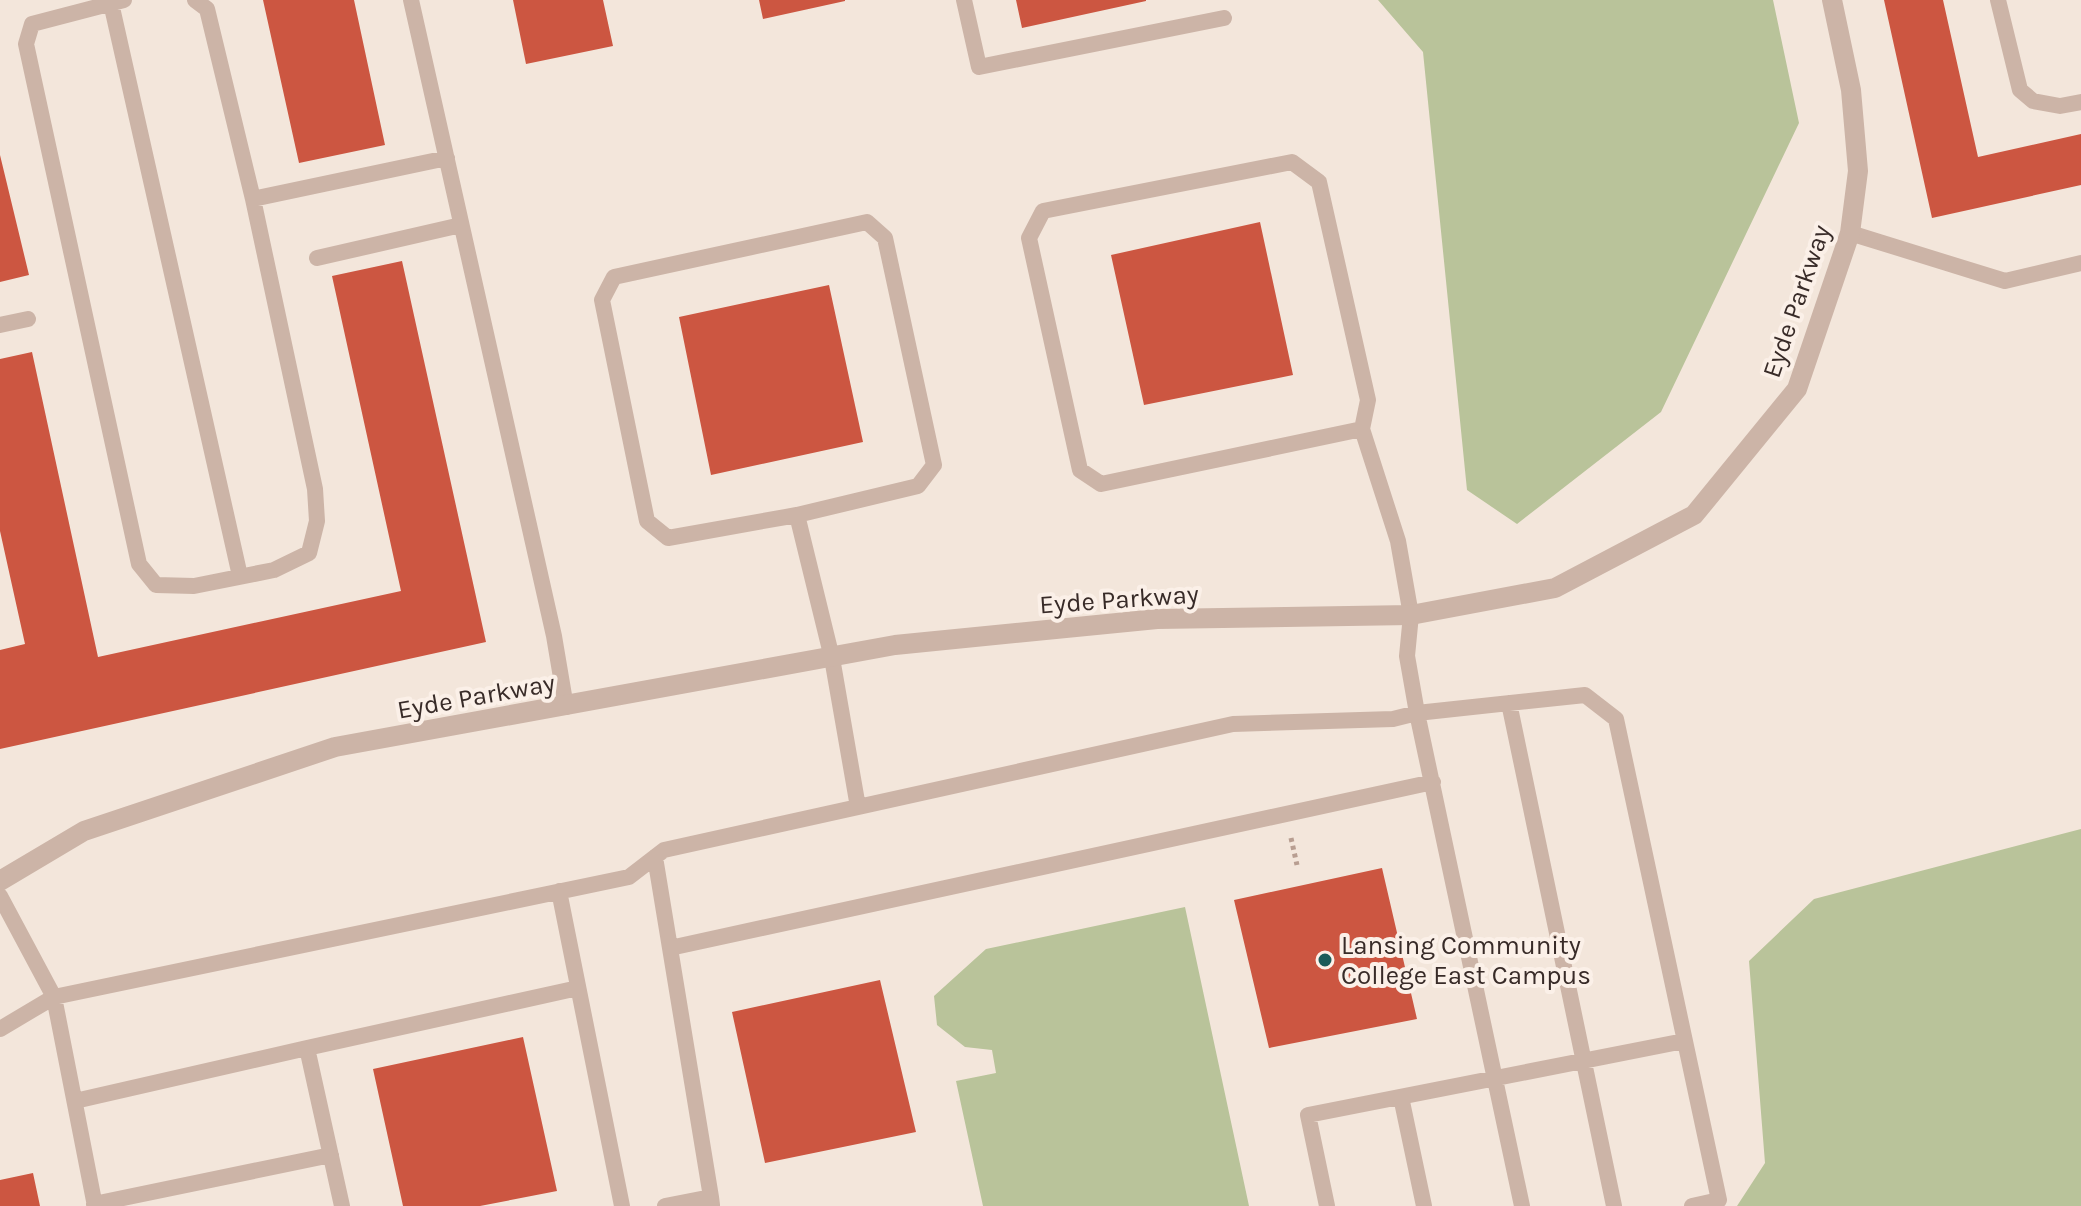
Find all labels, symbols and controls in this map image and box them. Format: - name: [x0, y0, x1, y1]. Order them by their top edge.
- street label: Eyde Parkway: [1756, 221, 1837, 382]
- street label: Eyde Parkway: [1038, 578, 1200, 621]
- street label: Eyde Parkway: [395, 667, 557, 726]
- place label: Lansing Community College East Campus: [1341, 930, 1591, 991]
- marker: Lansing Community College East Campus: [1316, 951, 1334, 969]

